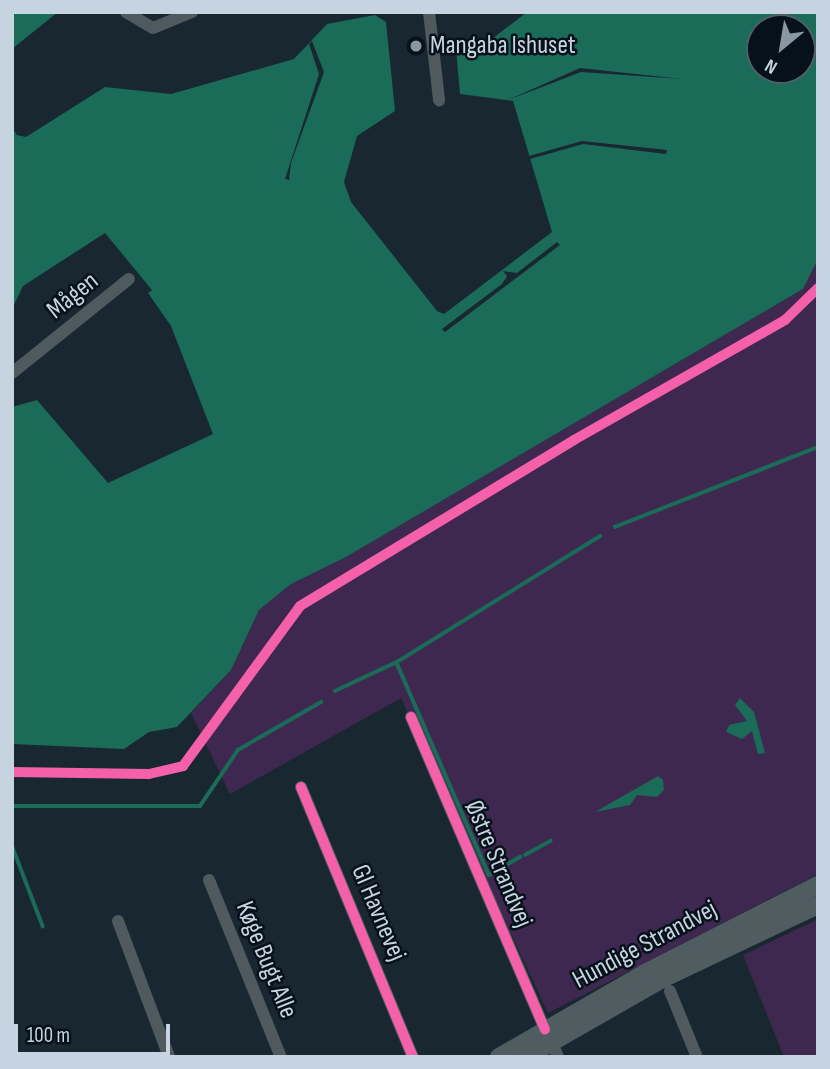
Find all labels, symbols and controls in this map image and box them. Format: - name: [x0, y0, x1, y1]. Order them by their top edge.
- north arrow: [746, 14, 816, 84]
- place label: Mangaba Ishuset: [430, 30, 576, 62]
- marker: Mangaba Ishuset: [408, 38, 424, 54]
- text: N: [761, 53, 781, 78]
- street label: Mågen: [41, 266, 105, 326]
- street label: Østre Strandvej: [457, 796, 539, 932]
- street label: Gl Havnevej: [344, 860, 412, 966]
- street label: Hundige Strandvej: [568, 894, 722, 996]
- street label: Køge Bugt Alle: [228, 897, 304, 1023]
- scale bar: [18, 1010, 173, 1054]
- text: 100 m: [27, 1023, 70, 1048]

